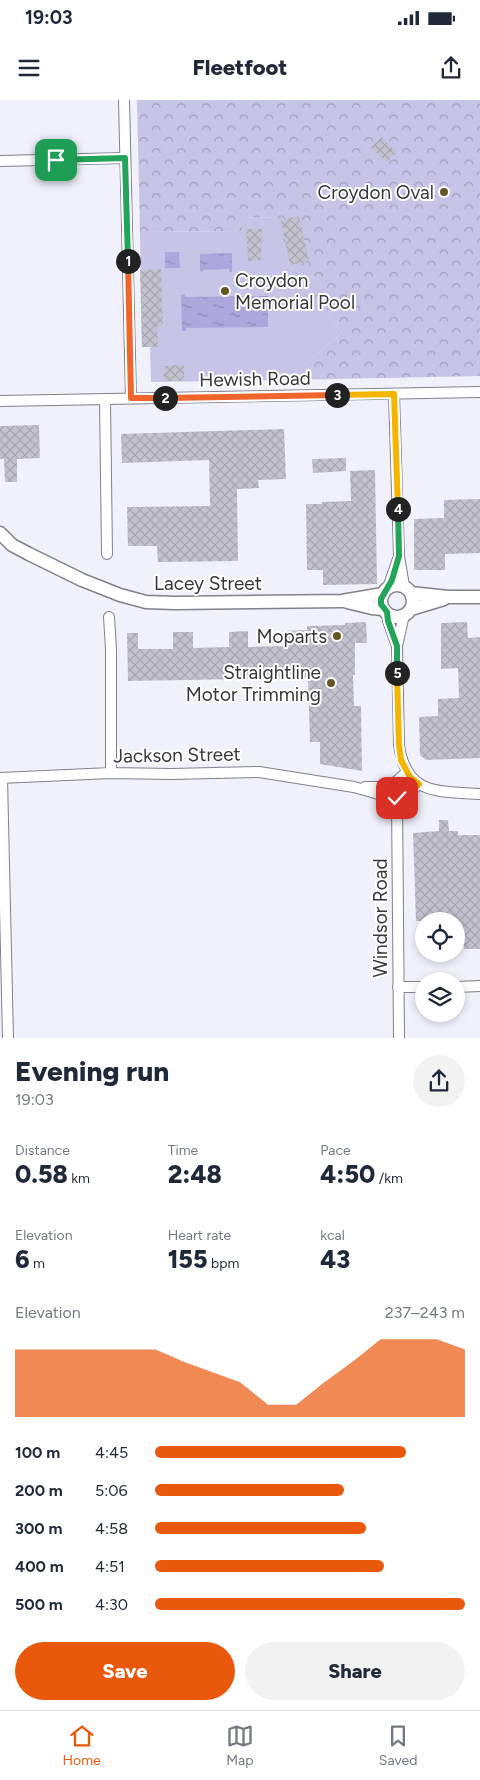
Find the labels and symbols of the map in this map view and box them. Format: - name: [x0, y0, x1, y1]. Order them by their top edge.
- pin: [35, 139, 77, 181]
- place label: Croydon Oval: [318, 181, 434, 204]
- marker: Croydon Oval: [438, 186, 450, 198]
- pin: 1: [116, 248, 140, 274]
- place label: Croydon Memorial Pool: [235, 269, 355, 314]
- marker: Croydon Memorial Pool: [219, 285, 231, 297]
- street label: Hewish Road: [199, 367, 311, 391]
- pin: 3: [324, 382, 350, 408]
- pin: 2: [152, 386, 178, 410]
- pin: 4: [386, 496, 410, 522]
- street label: Lacey Street: [154, 572, 262, 595]
- place label: Moparts: [257, 625, 327, 648]
- marker: Moparts: [331, 630, 343, 642]
- pin: 5: [384, 660, 410, 686]
- place label: Straightline Motor Trimming: [186, 661, 321, 706]
- marker: Straightline Motor Trimming: [325, 677, 337, 689]
- street label: Jackson Street: [113, 742, 241, 768]
- pin: [376, 777, 418, 819]
- street label: Windsor Road: [369, 858, 392, 978]

